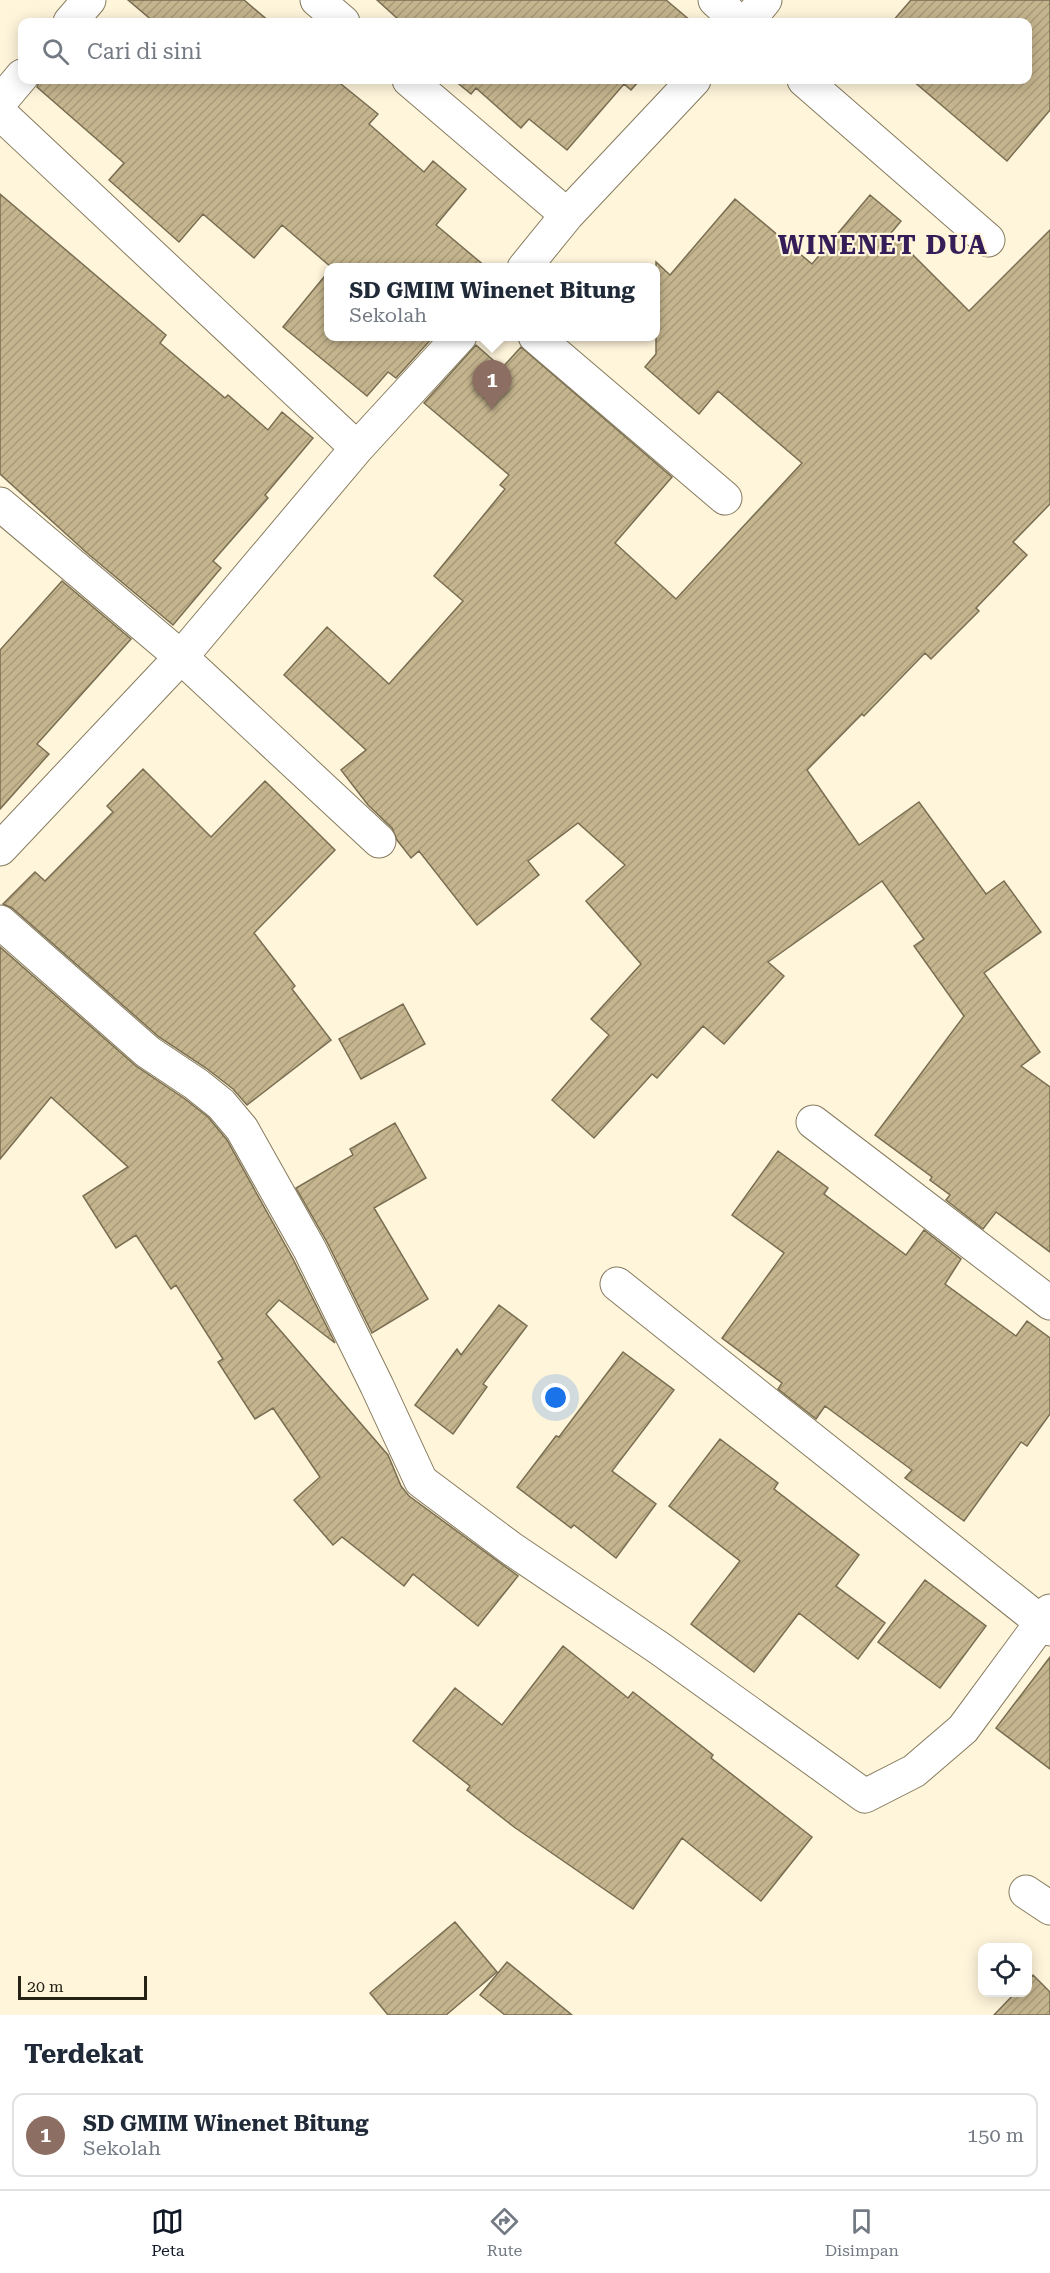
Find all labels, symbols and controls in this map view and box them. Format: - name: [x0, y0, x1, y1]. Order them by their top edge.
- search box: [18, 18, 1032, 84]
- icon: search: [39, 35, 72, 68]
- text: Cari di sini: [87, 39, 202, 64]
- district label: WINENET DUA: [778, 230, 988, 260]
- popup: [324, 263, 660, 341]
- text: SD GMIM Winenet Bitung: [349, 278, 635, 303]
- text: Sekolah: [349, 303, 427, 327]
- pin: 1: [472, 360, 512, 410]
- your location: [541, 1383, 570, 1412]
- map controls: [978, 1943, 1032, 1997]
- button: locate: [978, 1943, 1032, 1997]
- scale bar: [18, 1973, 147, 2000]
- text: 20 m: [27, 1977, 64, 1996]
- text: Terdekat: [24, 2039, 144, 2069]
- text: SD GMIM Winenet Bitung: [83, 2111, 369, 2136]
- text: 1: [40, 2123, 51, 2147]
- text: 150 m: [967, 2123, 1024, 2147]
- text: Sekolah: [83, 2136, 161, 2160]
- tab: Peta: [151, 2205, 184, 2260]
- tab: Rute: [487, 2205, 522, 2260]
- tab: Disimpan: [825, 2205, 899, 2260]

